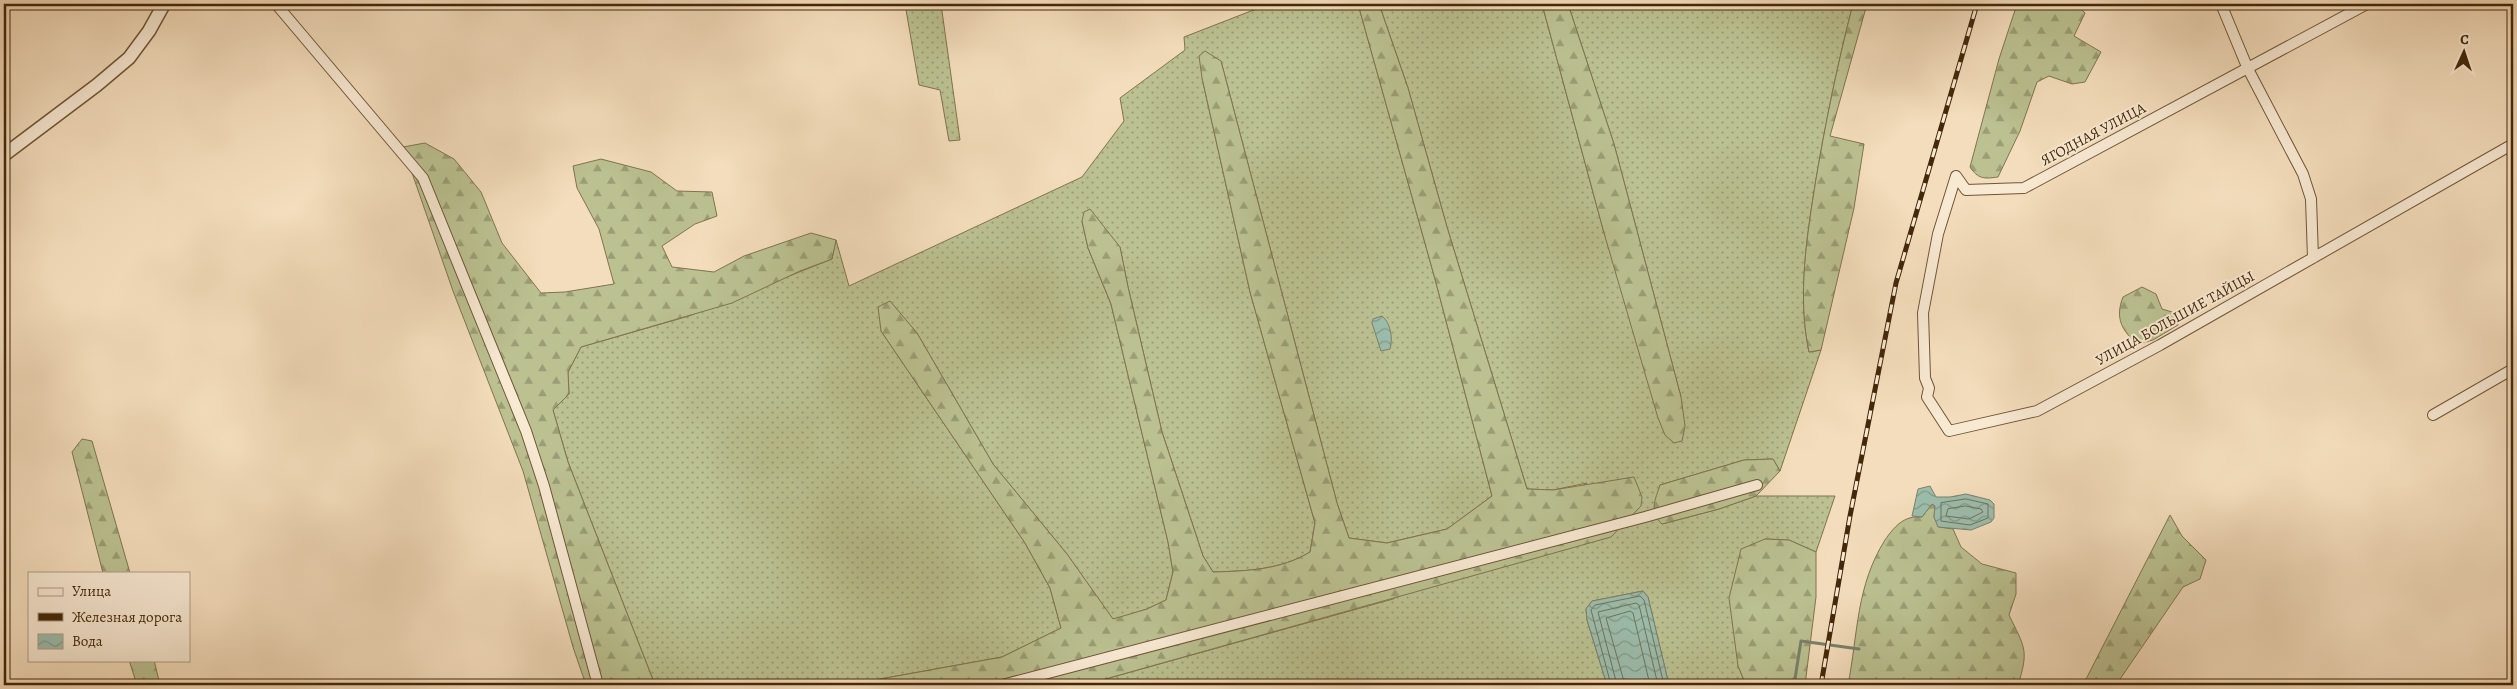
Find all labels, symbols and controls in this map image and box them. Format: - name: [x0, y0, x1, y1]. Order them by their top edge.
- north arrow: [2440, 28, 2490, 78]
- text: С: [2460, 30, 2470, 49]
- street label: ЯГОДНАЯ УЛИЦА: [2037, 98, 2149, 170]
- street label: УЛИЦА БОЛЬШИЕ ТАЙЦЫ: [2092, 266, 2258, 370]
- legend: [28, 572, 190, 662]
- text: Улица: [72, 581, 111, 601]
- text: Железная дорога: [72, 607, 182, 627]
- text: Вода: [72, 631, 103, 651]

